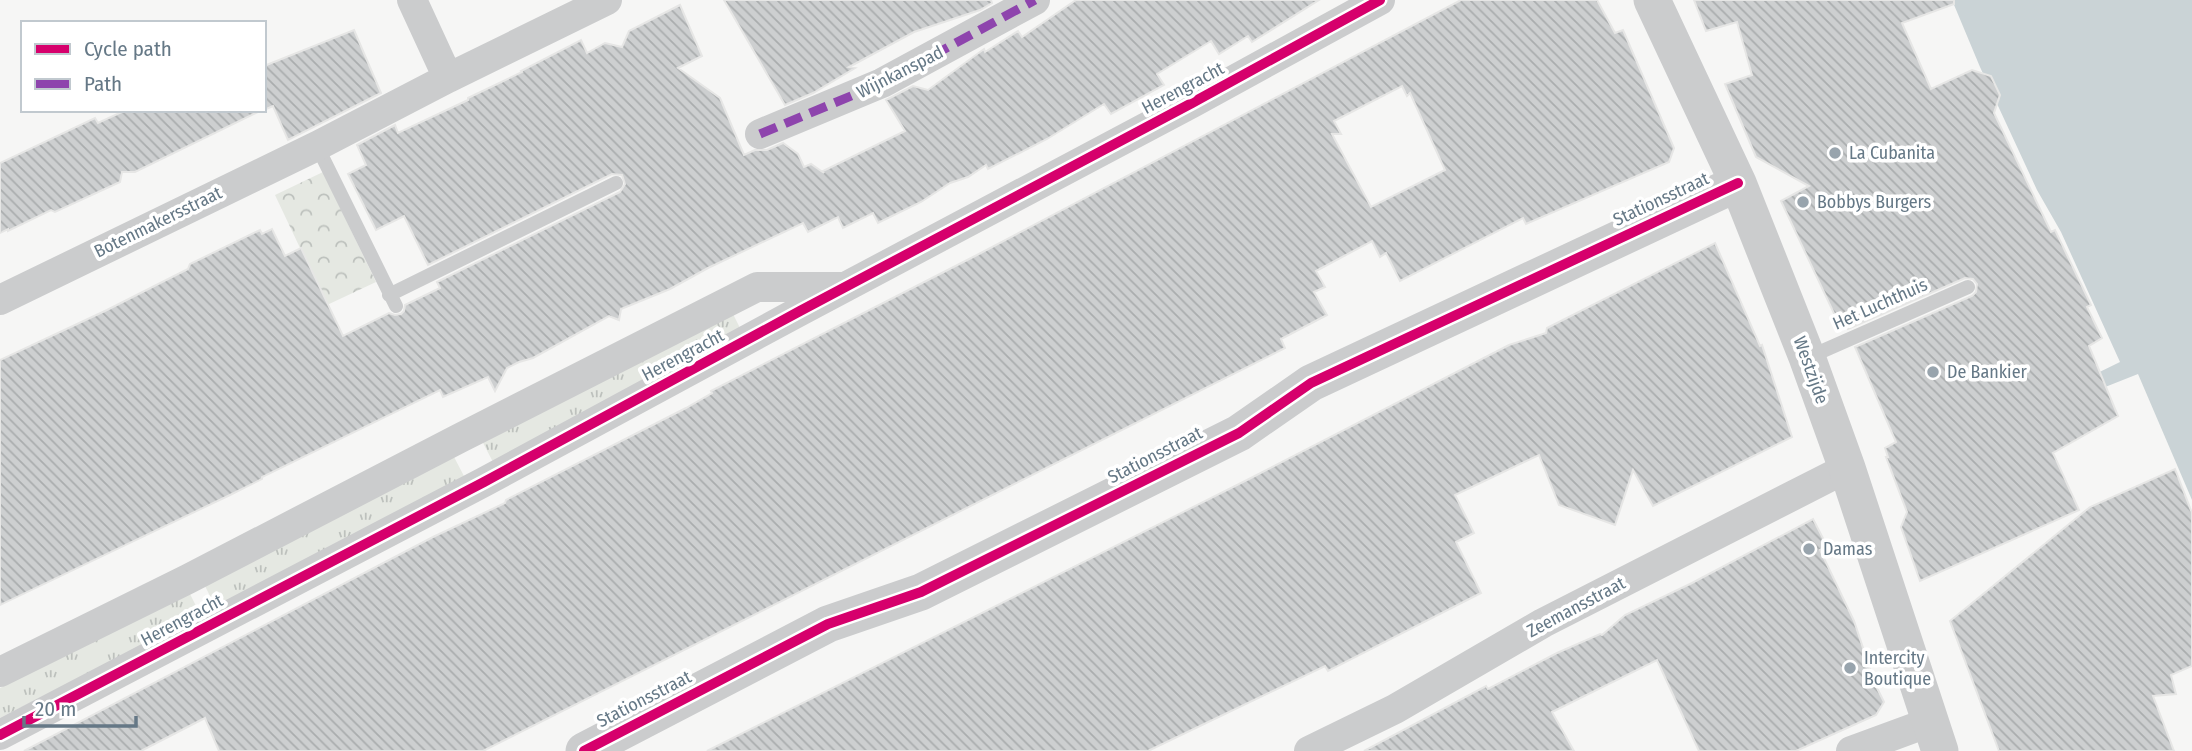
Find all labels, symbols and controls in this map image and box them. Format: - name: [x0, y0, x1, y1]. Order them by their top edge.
- legend: [21, 21, 266, 112]
- text: Cycle path: [84, 36, 172, 62]
- street label: Wijnkanspad: [853, 41, 947, 103]
- street label: Herengracht: [1138, 57, 1228, 119]
- text: Path: [84, 71, 122, 97]
- place label: La Cubanita: [1849, 142, 1935, 164]
- marker: La Cubanita: [1827, 145, 1843, 161]
- street label: Stationsstraat: [1610, 167, 1712, 231]
- street label: Botenmakersstraat: [91, 182, 226, 262]
- place label: Bobbys Burgers: [1817, 191, 1932, 213]
- marker: Bobbys Burgers: [1795, 194, 1811, 210]
- street label: Het Luchthuis: [1829, 273, 1931, 335]
- street label: Herengracht: [638, 324, 728, 386]
- street label: Westzijde: [1789, 333, 1833, 407]
- place label: De Bankier: [1947, 361, 2028, 383]
- marker: De Bankier: [1925, 364, 1941, 380]
- street label: Stationsstraat: [1104, 422, 1206, 488]
- place label: Damas: [1823, 538, 1873, 560]
- marker: Damas: [1801, 541, 1817, 557]
- street label: Zeemansstraat: [1523, 572, 1629, 642]
- street label: Herengracht: [137, 589, 227, 651]
- place label: Intercity Boutique: [1864, 647, 1931, 690]
- marker: Intercity Boutique: [1842, 660, 1858, 676]
- street label: Stationsstraat: [593, 666, 695, 732]
- scale bar: [24, 684, 136, 728]
- text: 20 m: [35, 696, 76, 722]

